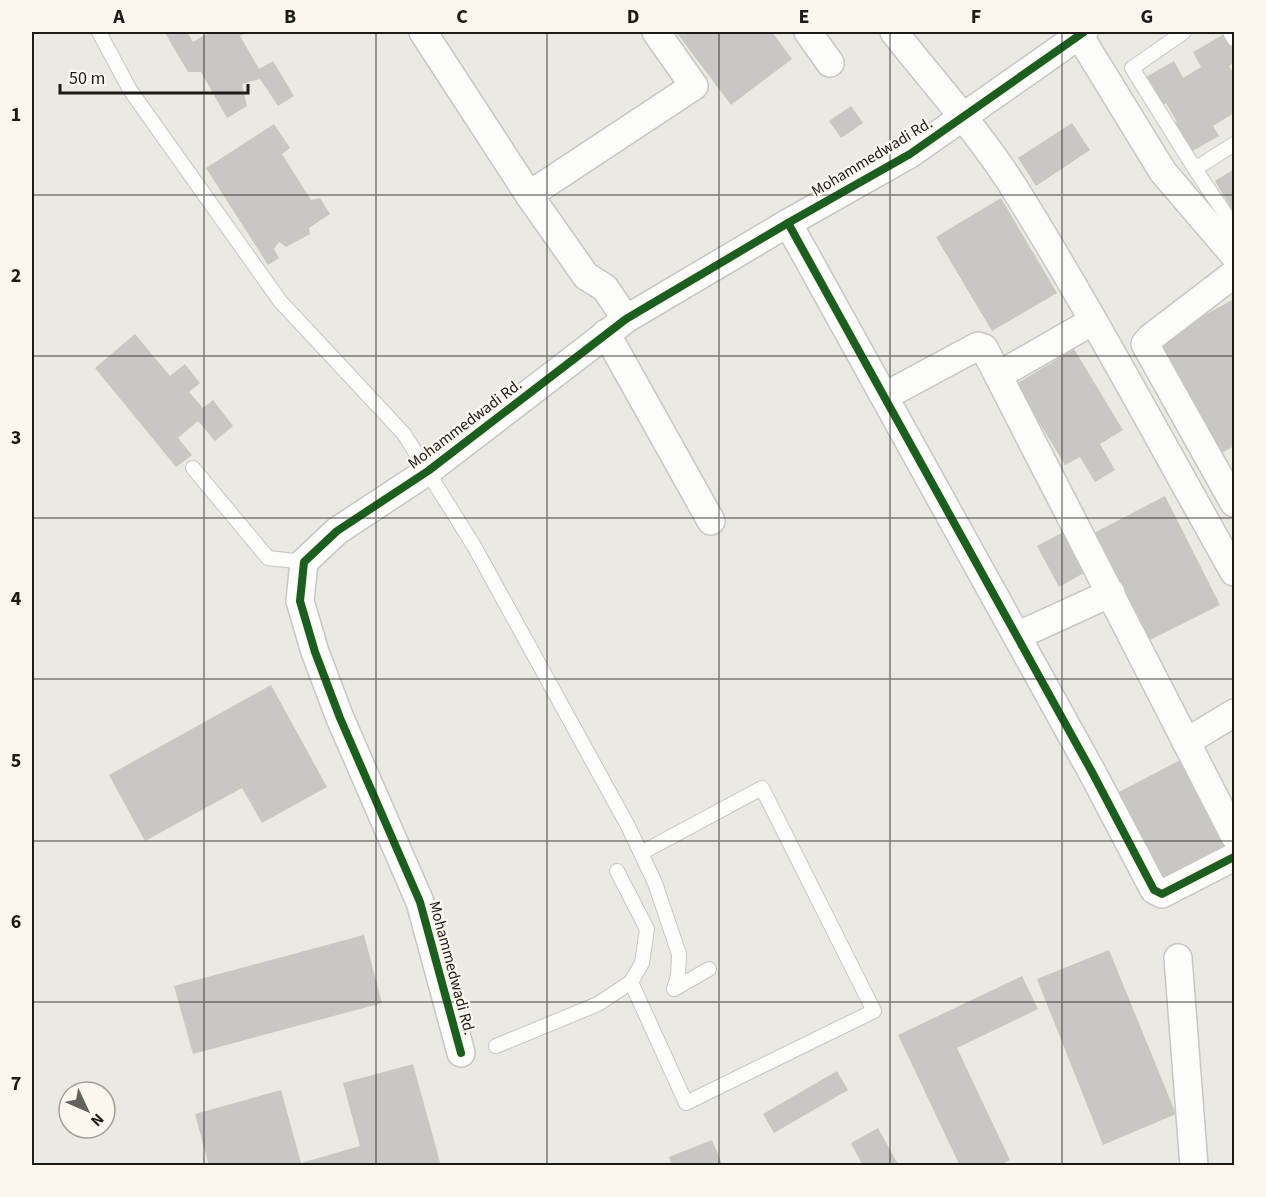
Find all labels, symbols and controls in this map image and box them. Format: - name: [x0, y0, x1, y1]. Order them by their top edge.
- text: A: [112, 3, 125, 31]
- text: B: [284, 3, 296, 31]
- text: C: [456, 3, 468, 31]
- text: D: [627, 3, 639, 31]
- text: E: [799, 3, 809, 31]
- text: F: [971, 3, 981, 31]
- text: G: [1141, 3, 1153, 31]
- scale bar: [60, 57, 248, 95]
- text: 50 m: [69, 66, 105, 91]
- text: 1: [11, 101, 21, 129]
- street label: Mohammedwadi Rd.: [807, 112, 937, 202]
- text: 2: [11, 262, 21, 290]
- street label: Mohammedwadi Rd.: [403, 374, 527, 474]
- text: 3: [11, 424, 21, 452]
- text: 4: [11, 585, 22, 613]
- text: 5: [11, 747, 21, 775]
- street label: Mohammedwadi Rd.: [424, 899, 480, 1037]
- text: 6: [11, 908, 21, 936]
- text: 7: [11, 1070, 21, 1098]
- north arrow: [57, 1080, 117, 1140]
- text: N: [85, 1108, 109, 1131]

